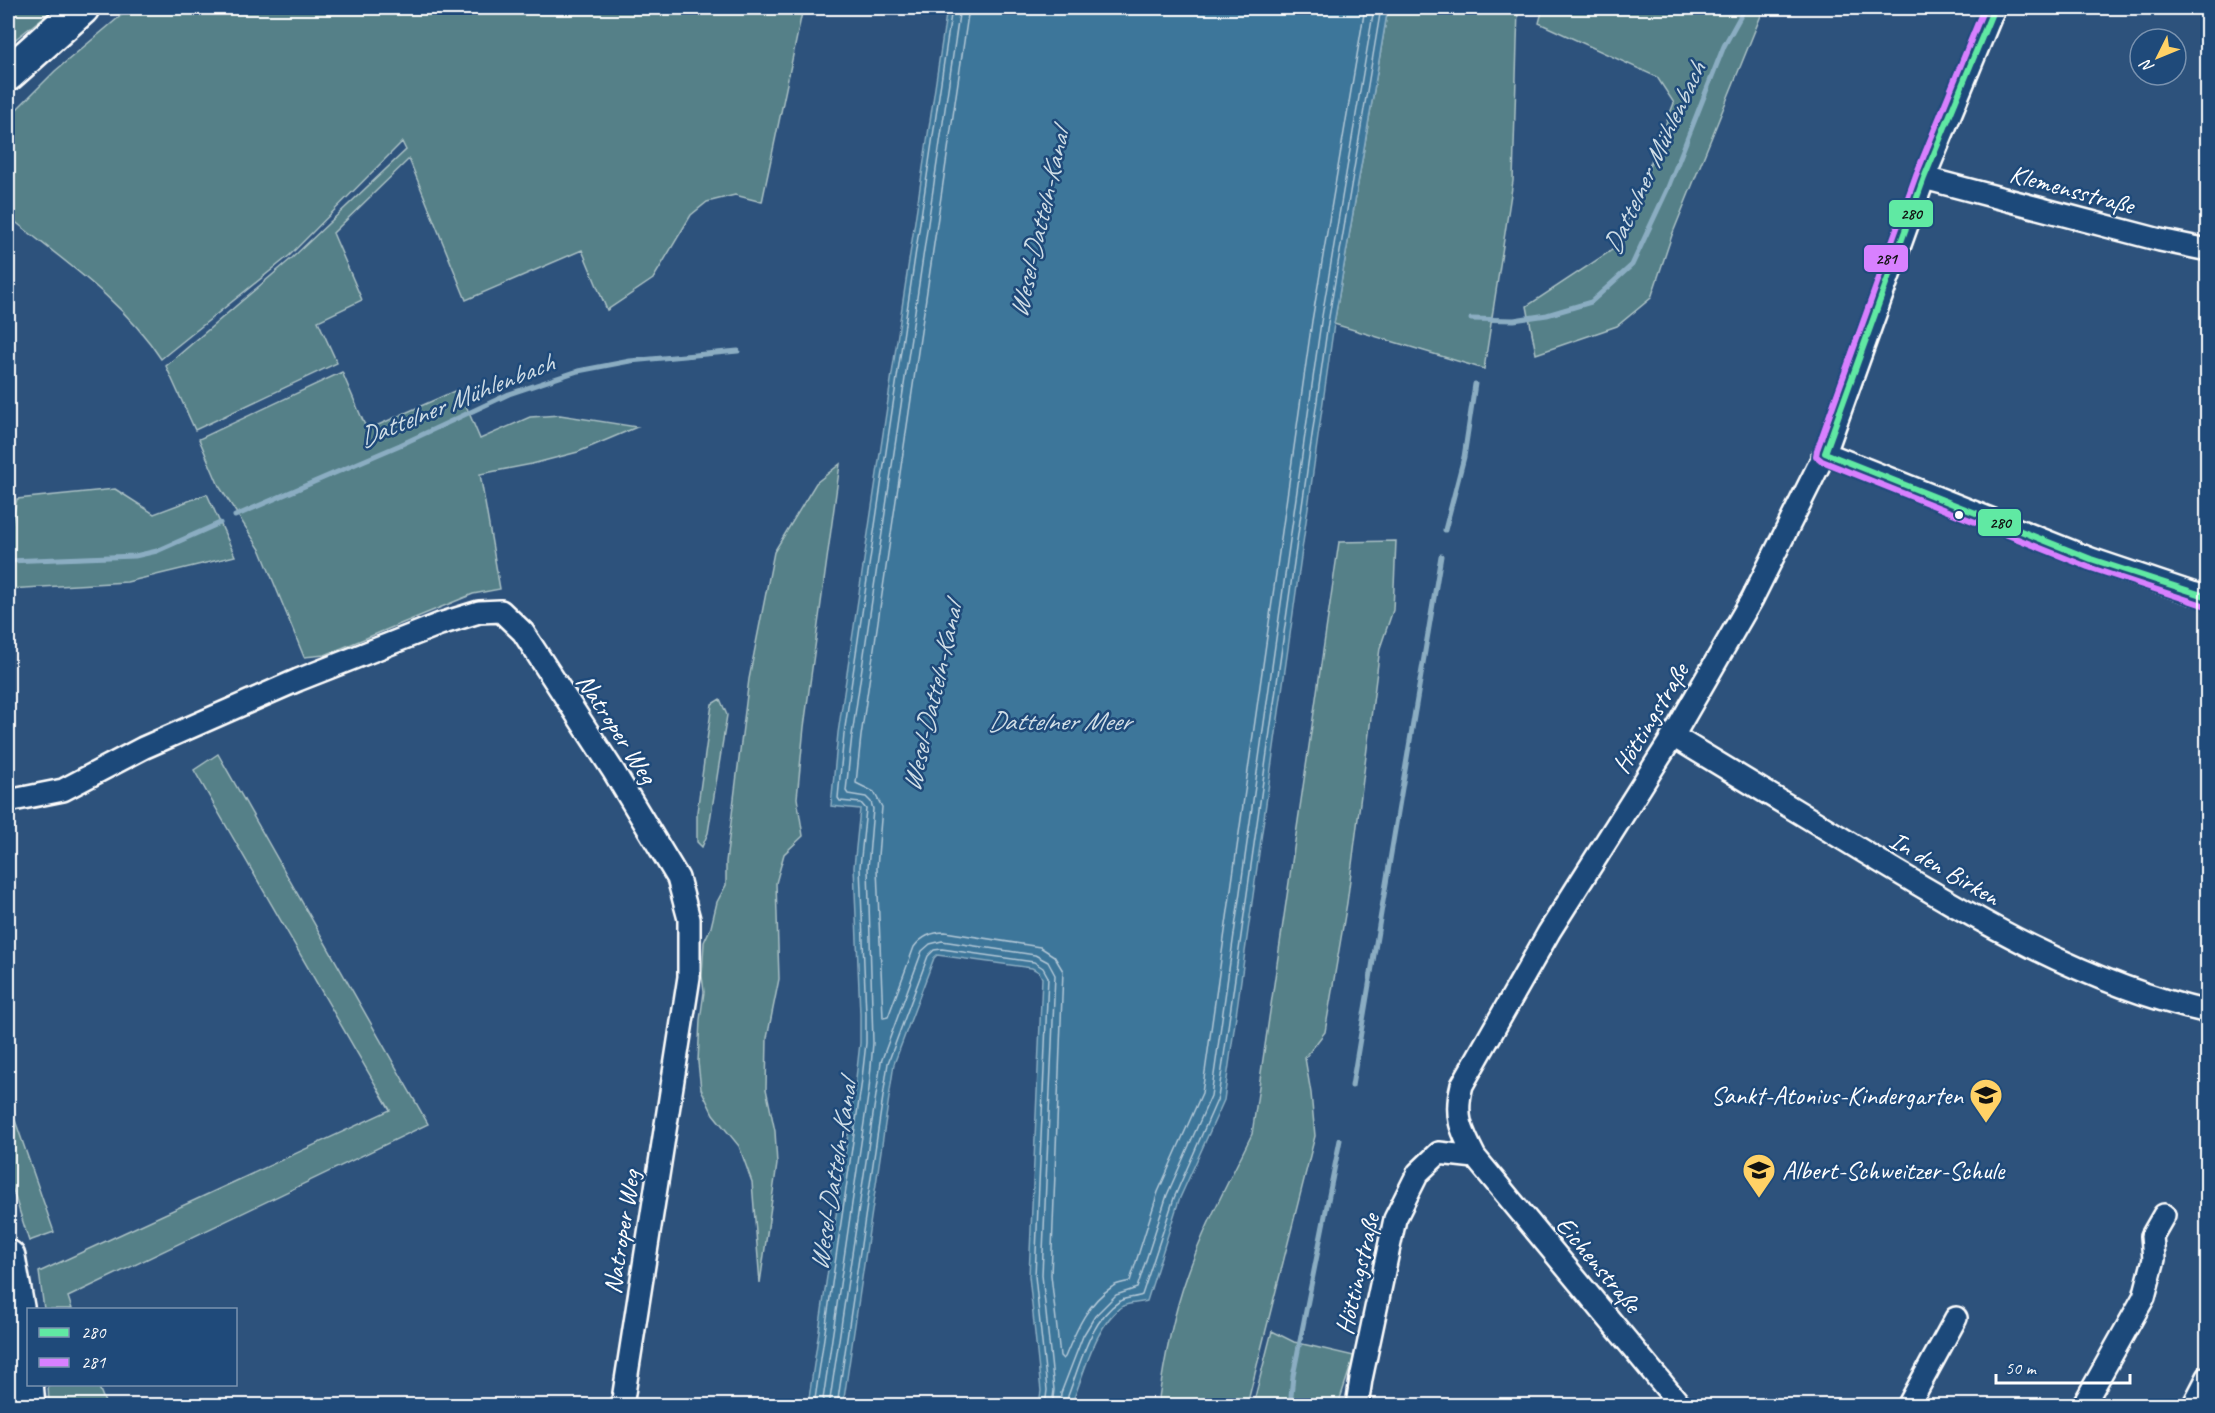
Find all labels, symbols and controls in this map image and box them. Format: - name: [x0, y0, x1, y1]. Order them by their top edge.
- north arrow: [2128, 27, 2188, 87]
- text: N: [2135, 54, 2158, 77]
- water label: Dattelner Mühlenbach: [1595, 55, 1714, 259]
- water label: Wesel-Datteln-Kanal: [1001, 119, 1079, 321]
- street label: Klemensstraße: [2006, 157, 2140, 223]
- line badge: 280: [1888, 199, 1934, 228]
- text: 280: [1900, 204, 1924, 224]
- line badge: 281: [1863, 244, 1909, 273]
- text: 281: [1875, 249, 1899, 269]
- water label: Dattelner Mühlenbach: [353, 345, 560, 455]
- line badge: 280: [1977, 508, 2022, 537]
- unlabelled marker: [1953, 509, 1965, 521]
- text: 280: [1989, 513, 2013, 533]
- water label: Wesel-Datteln-Kanal: [894, 593, 972, 795]
- street label: Höttingstraße: [1605, 655, 1698, 779]
- street label: Natroper Weg: [569, 667, 665, 791]
- water label: Dattelner Meer: [988, 704, 1135, 738]
- street label: In den Birken: [1884, 824, 2007, 914]
- water label: Wesel-Datteln-Kanal: [801, 1071, 866, 1273]
- school or university icon: Sankt-Atonius-Kindergarten: [1968, 1077, 2004, 1124]
- place label: Sankt-Atonius-Kindergarten: [1711, 1079, 1964, 1112]
- school or university icon: Albert-Schweitzer-Schule: [1741, 1152, 1777, 1199]
- place label: Albert-Schweitzer-Schule: [1782, 1154, 2006, 1187]
- street label: Natroper Weg: [595, 1166, 648, 1296]
- street label: Höttingstraße: [1328, 1208, 1388, 1338]
- street label: Eichenstraße: [1549, 1209, 1650, 1321]
- legend: [27, 1308, 237, 1386]
- text: 280: [81, 1321, 107, 1343]
- scale bar: [1996, 1347, 2130, 1385]
- text: 281: [81, 1351, 106, 1373]
- text: 50 m: [2005, 1357, 2038, 1379]

